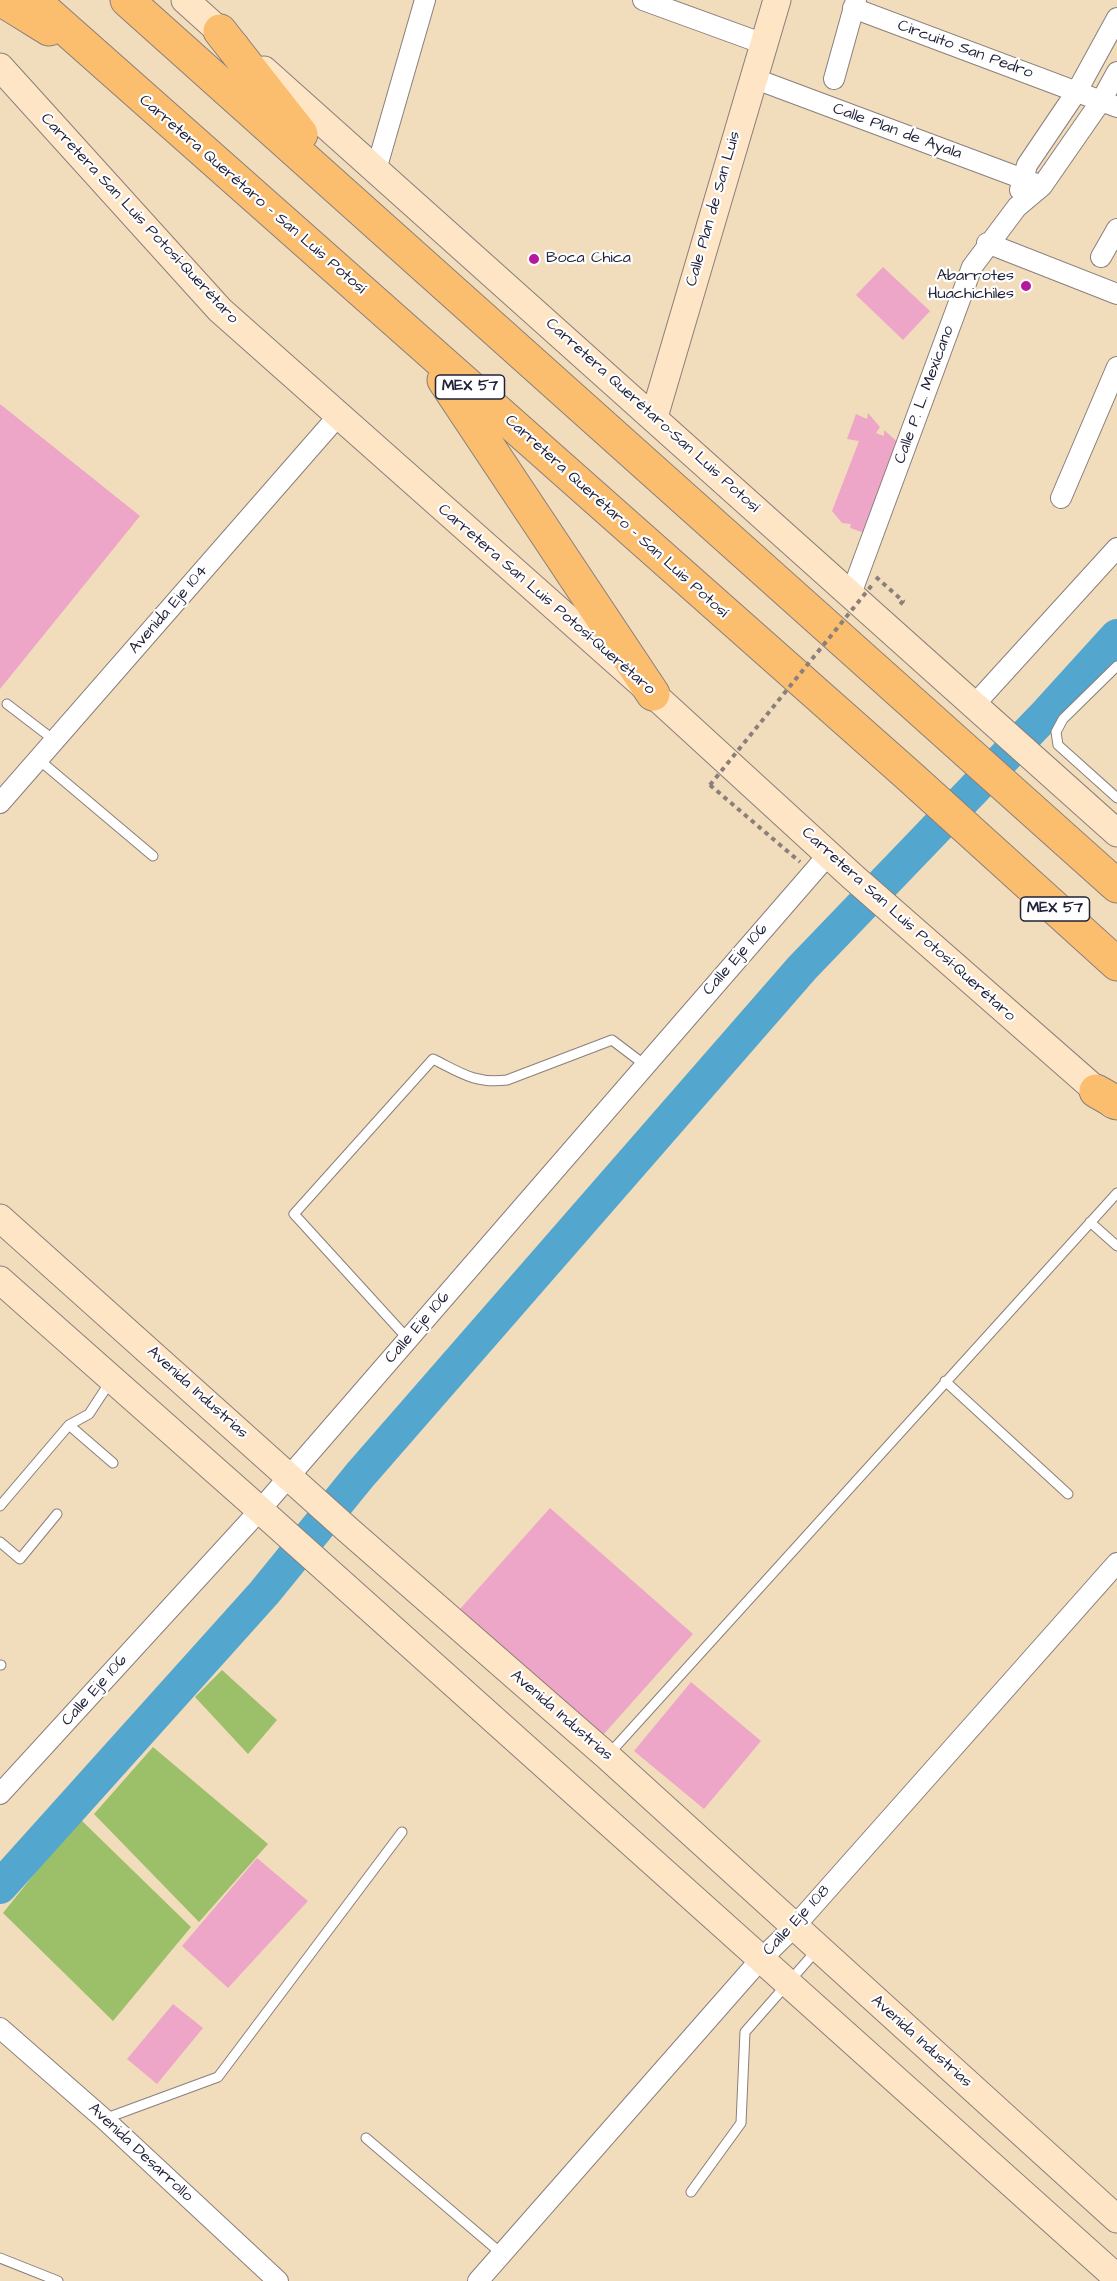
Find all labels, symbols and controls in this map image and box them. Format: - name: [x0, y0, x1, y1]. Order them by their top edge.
- street label: Circuito San Pedro: [895, 17, 1035, 83]
- street label: Carretera Querétaro - San Luis Potosí: [135, 91, 369, 299]
- street label: Calle Plan de Ayala: [830, 100, 964, 164]
- street label: Carretera San Luis Potosí-Querétaro: [36, 110, 242, 328]
- street label: Calle Plan de San Luis: [683, 129, 745, 289]
- place label: Boca Chica: [546, 249, 631, 269]
- marker: Boca Chica: [527, 252, 541, 266]
- place label: Abarrotes Huachichiles: [928, 267, 1014, 305]
- marker: Abarrotes Huachichiles: [1019, 279, 1033, 293]
- street label: Carretera Querétaro-San Luis Potosí: [541, 315, 763, 517]
- street label: Calle P. L. Mexicano: [891, 323, 959, 467]
- road number: MEX 57: [436, 375, 504, 399]
- street label: Carretera Querétaro - San Luis Potosí: [500, 411, 732, 623]
- street label: Carretera San Luis Potosí-Querétaro: [434, 500, 658, 700]
- street label: Avenida Eje 104: [125, 562, 213, 658]
- street label: Carretera San Luis Potosí-Querétaro: [797, 824, 1019, 1026]
- road number: MEX 57: [1020, 897, 1090, 921]
- street label: Calle Eje 106: [700, 920, 772, 1000]
- street label: Calle Eje 106: [382, 1288, 454, 1368]
- street label: Avenida Industrias: [143, 1343, 251, 1443]
- street label: Calle Eje 106: [58, 1651, 132, 1731]
- street label: Avenida Industrias: [506, 1666, 616, 1766]
- street label: Calle Eje 108: [759, 1882, 835, 1960]
- street label: Avenida Industrias: [867, 1992, 975, 2092]
- street label: Avenida Desarrollo: [84, 2100, 196, 2206]

